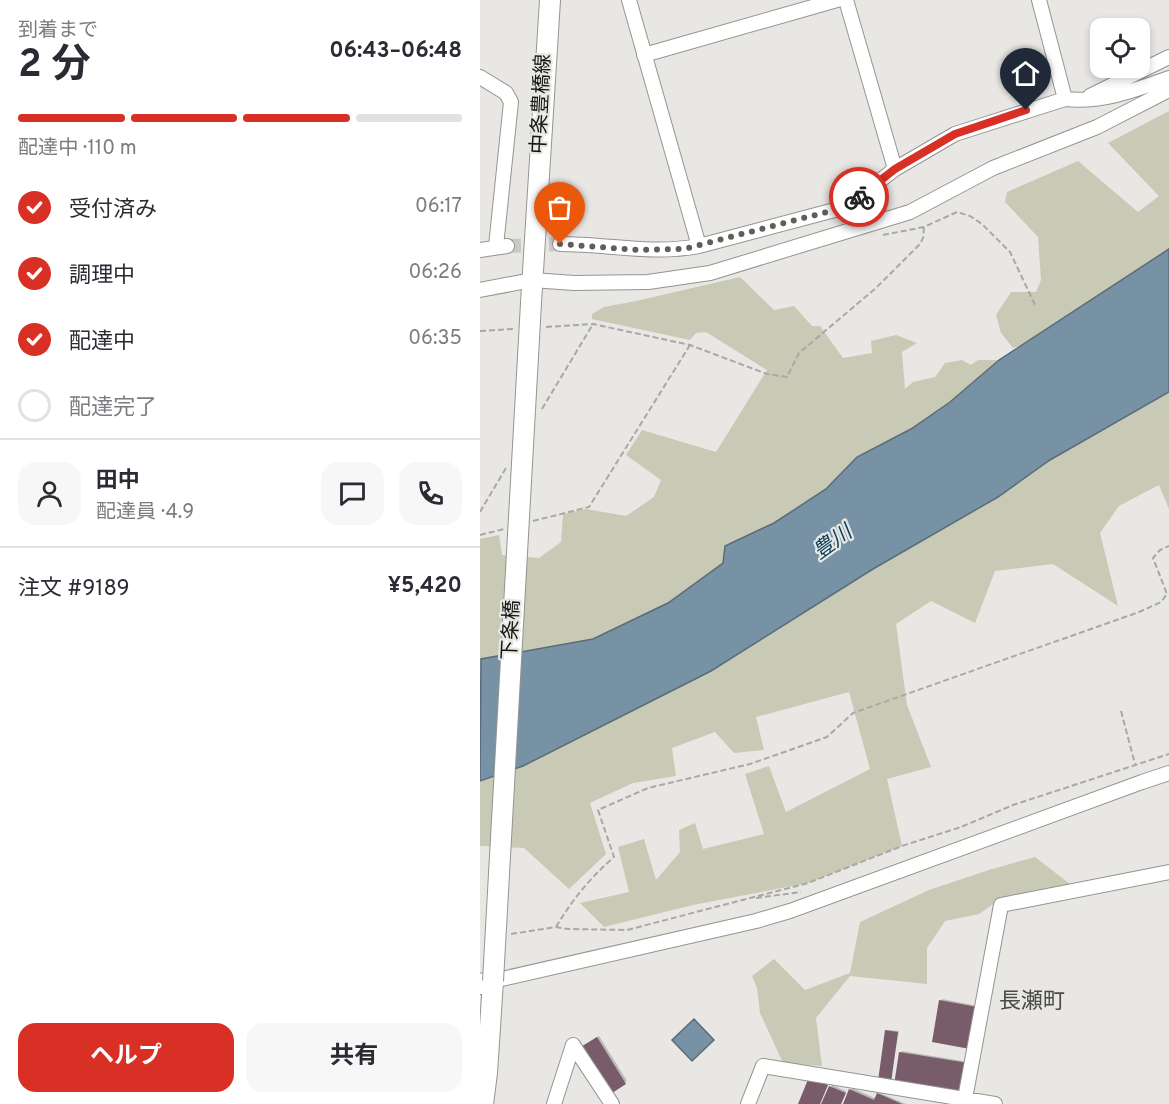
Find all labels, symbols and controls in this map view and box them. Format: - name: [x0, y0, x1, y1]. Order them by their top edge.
- text: 到着まで: [18, 18, 98, 44]
- map controls: [1090, 18, 1150, 78]
- button: locate: [1090, 18, 1150, 78]
- text: 06:43–06:48: [329, 38, 462, 65]
- text: 2 分: [18, 42, 91, 91]
- pin: [1000, 48, 1051, 110]
- street label: 中条豊橋線: [526, 53, 558, 155]
- icon: home: [1009, 57, 1042, 90]
- text: 配達中 · 110 m: [18, 136, 137, 162]
- courier: [829, 167, 889, 227]
- icon: bike: [843, 181, 876, 214]
- pin: [534, 182, 585, 244]
- icon: check: [18, 191, 51, 224]
- icon: bag: [543, 191, 576, 224]
- text: 06:17: [415, 194, 462, 220]
- text: 受付済み: [69, 197, 157, 224]
- icon: check: [18, 257, 51, 290]
- text: 06:26: [409, 260, 462, 286]
- text: 調理中: [69, 263, 135, 290]
- icon: check: [18, 323, 51, 356]
- text: 06:35: [408, 326, 462, 352]
- text: 配達中: [69, 329, 135, 356]
- text: 配達完了: [69, 395, 157, 422]
- button: person: [18, 462, 81, 525]
- button: chat: [321, 462, 384, 525]
- button: phone: [399, 462, 462, 525]
- text: 田中: [96, 468, 140, 495]
- text: 配達員 · 4.9: [96, 500, 194, 526]
- water label: 豊川: [808, 519, 860, 566]
- text: ¥5,420: [388, 573, 462, 600]
- text: 注文 #9189: [18, 576, 130, 603]
- street label: 下条橋: [497, 599, 527, 661]
- district label: 長瀬町: [999, 989, 1065, 1016]
- button: ヘルプ: [18, 1023, 234, 1092]
- button: 共有: [246, 1023, 462, 1092]

